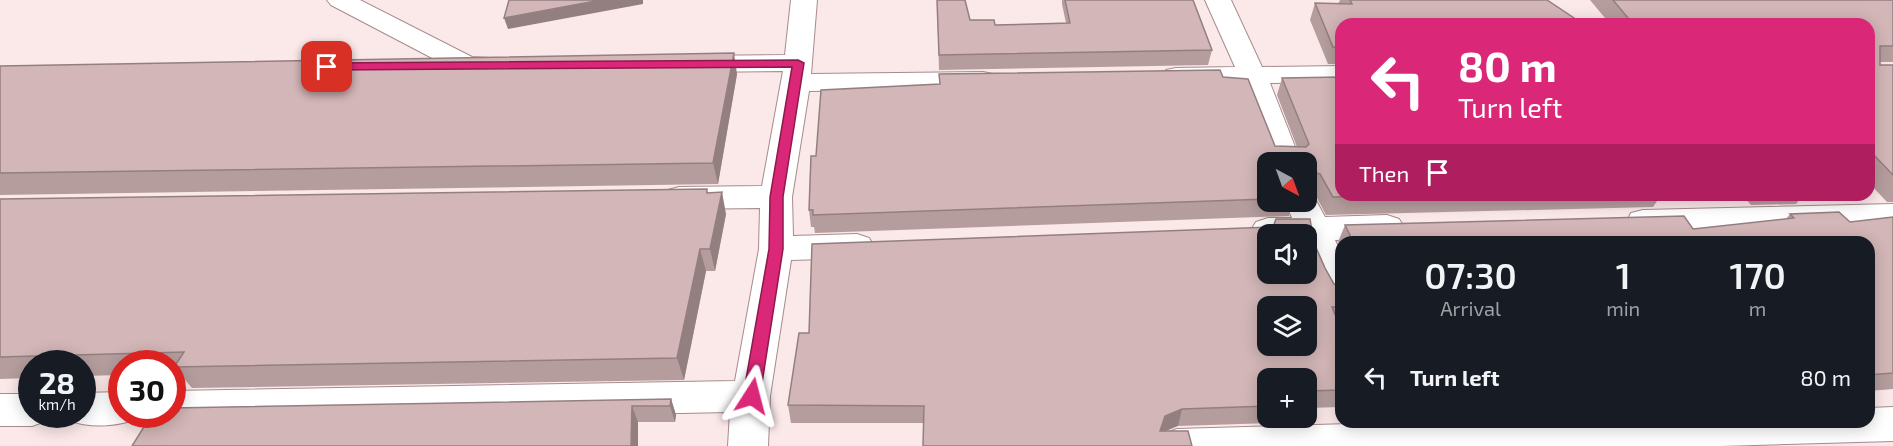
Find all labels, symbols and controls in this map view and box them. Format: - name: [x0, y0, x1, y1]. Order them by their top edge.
- text: 80 m: [1458, 40, 1557, 90]
- pin: [301, 41, 352, 92]
- icon: left: [1359, 42, 1437, 120]
- icon: arrive: [310, 50, 343, 83]
- text: Turn left: [1458, 91, 1562, 123]
- north arrow: [1257, 152, 1317, 212]
- map controls: [1257, 152, 1317, 428]
- icon: arrive: [1421, 156, 1454, 189]
- text: Then: [1359, 160, 1409, 186]
- button: sound: [1257, 224, 1317, 284]
- text: 07:30: [1424, 253, 1517, 296]
- text: 1: [1616, 253, 1631, 296]
- text: 170: [1730, 253, 1786, 296]
- button: layers: [1257, 296, 1317, 356]
- text: Arrival: [1440, 296, 1501, 320]
- text: min: [1606, 296, 1640, 320]
- text: m: [1749, 296, 1766, 320]
- speed limit sign: 30: [108, 350, 186, 428]
- icon: left: [1359, 361, 1392, 394]
- text: 28: [39, 364, 75, 400]
- position arrow: [720, 364, 784, 428]
- text: Turn left: [1410, 364, 1499, 390]
- text: 80 m: [1800, 364, 1851, 390]
- button: +: [1257, 368, 1317, 428]
- text: km/h: [38, 395, 76, 413]

